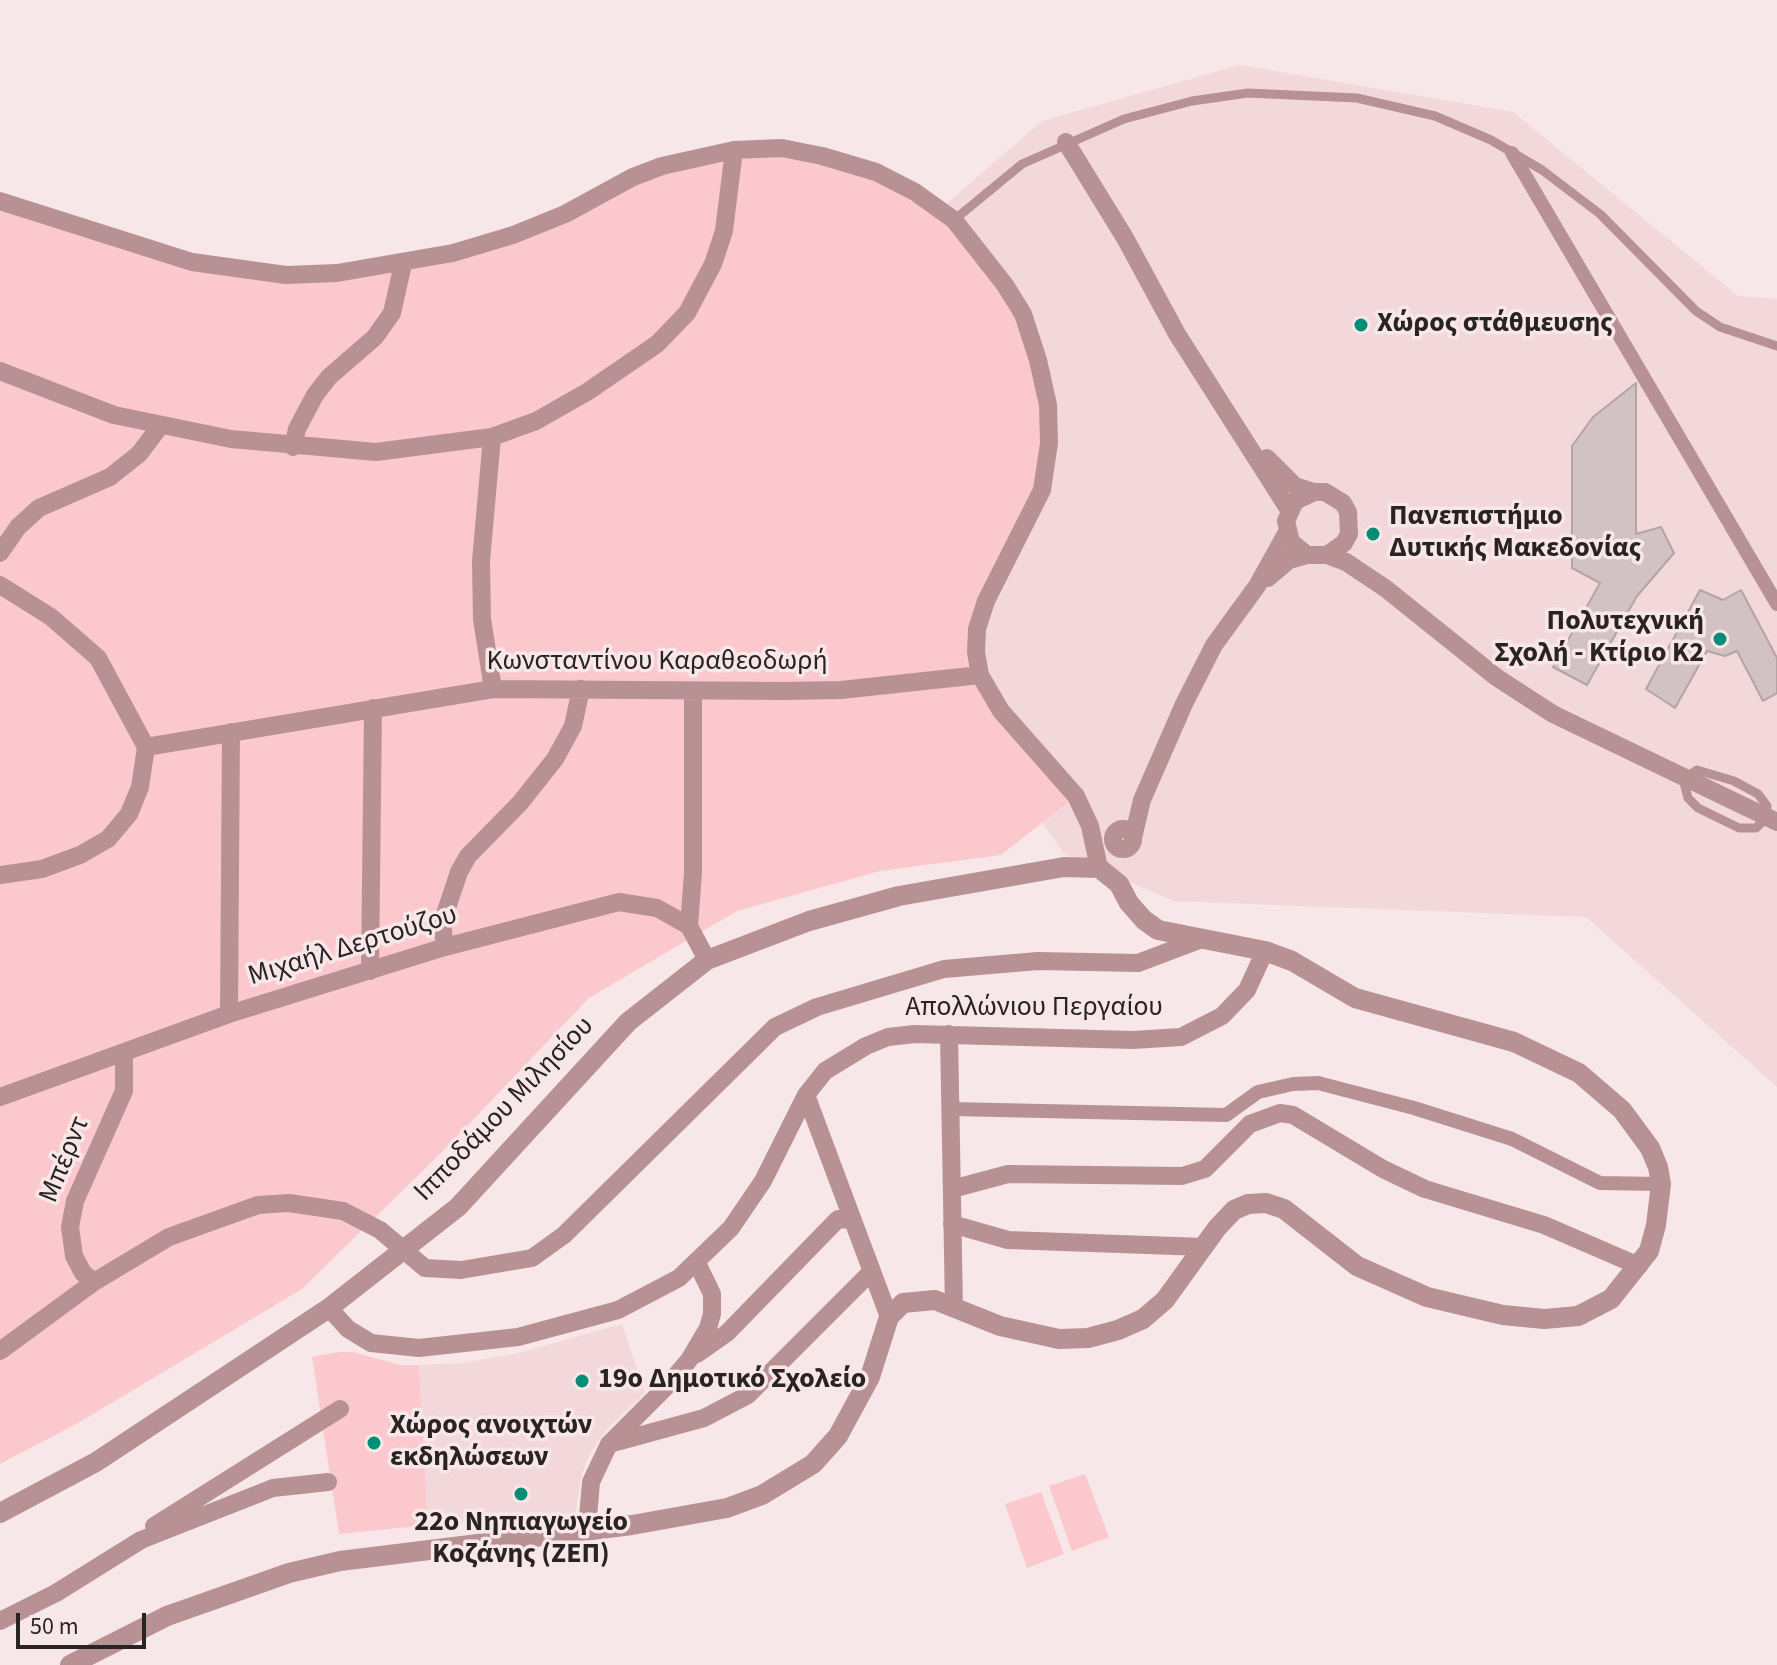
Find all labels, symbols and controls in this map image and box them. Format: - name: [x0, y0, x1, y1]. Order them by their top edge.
- place label: Χώρος στάθμευσης: [1377, 308, 1613, 342]
- marker: Χώρος στάθμευσης: [1352, 316, 1370, 334]
- place label: Πανεπιστήμιο Δυτικής Μακεδονίας: [1389, 501, 1641, 567]
- marker: Πανεπιστήμιο Δυτικής Μακεδονίας: [1364, 525, 1382, 543]
- place label: Πολυτεχνική Σχολή - Κτίριο Κ2: [1494, 606, 1704, 672]
- marker: Πολυτεχνική Σχολή - Κτίριο Κ2: [1711, 630, 1729, 648]
- street label: Κωνσταντίνου Καραθεοδωρή: [486, 646, 828, 680]
- street label: Μιχαήλ Δερτούζου: [245, 899, 461, 995]
- street label: Απολλώνιου Περγαίου: [905, 992, 1163, 1026]
- street label: Ιπποδάμου Μιλησίου: [408, 1011, 602, 1209]
- street label: Μπέρντ: [34, 1112, 98, 1208]
- place label: 19ο Δημοτικό Σχολείο: [598, 1364, 866, 1398]
- marker: 19ο Δημοτικό Σχολείο: [573, 1372, 591, 1390]
- place label: Χώρος ανοιχτών εκδηλώσεων: [390, 1410, 592, 1476]
- marker: Χώρος ανοιχτών εκδηλώσεων: [365, 1434, 383, 1452]
- marker: 22ο Νηπιαγωγείο Κοζάνης (ΖΕΠ): [512, 1485, 530, 1503]
- place label: 22ο Νηπιαγωγείο Κοζάνης (ΖΕΠ): [414, 1507, 628, 1573]
- scale bar: [20, 1597, 150, 1647]
- text: 50 m: [30, 1609, 79, 1644]

